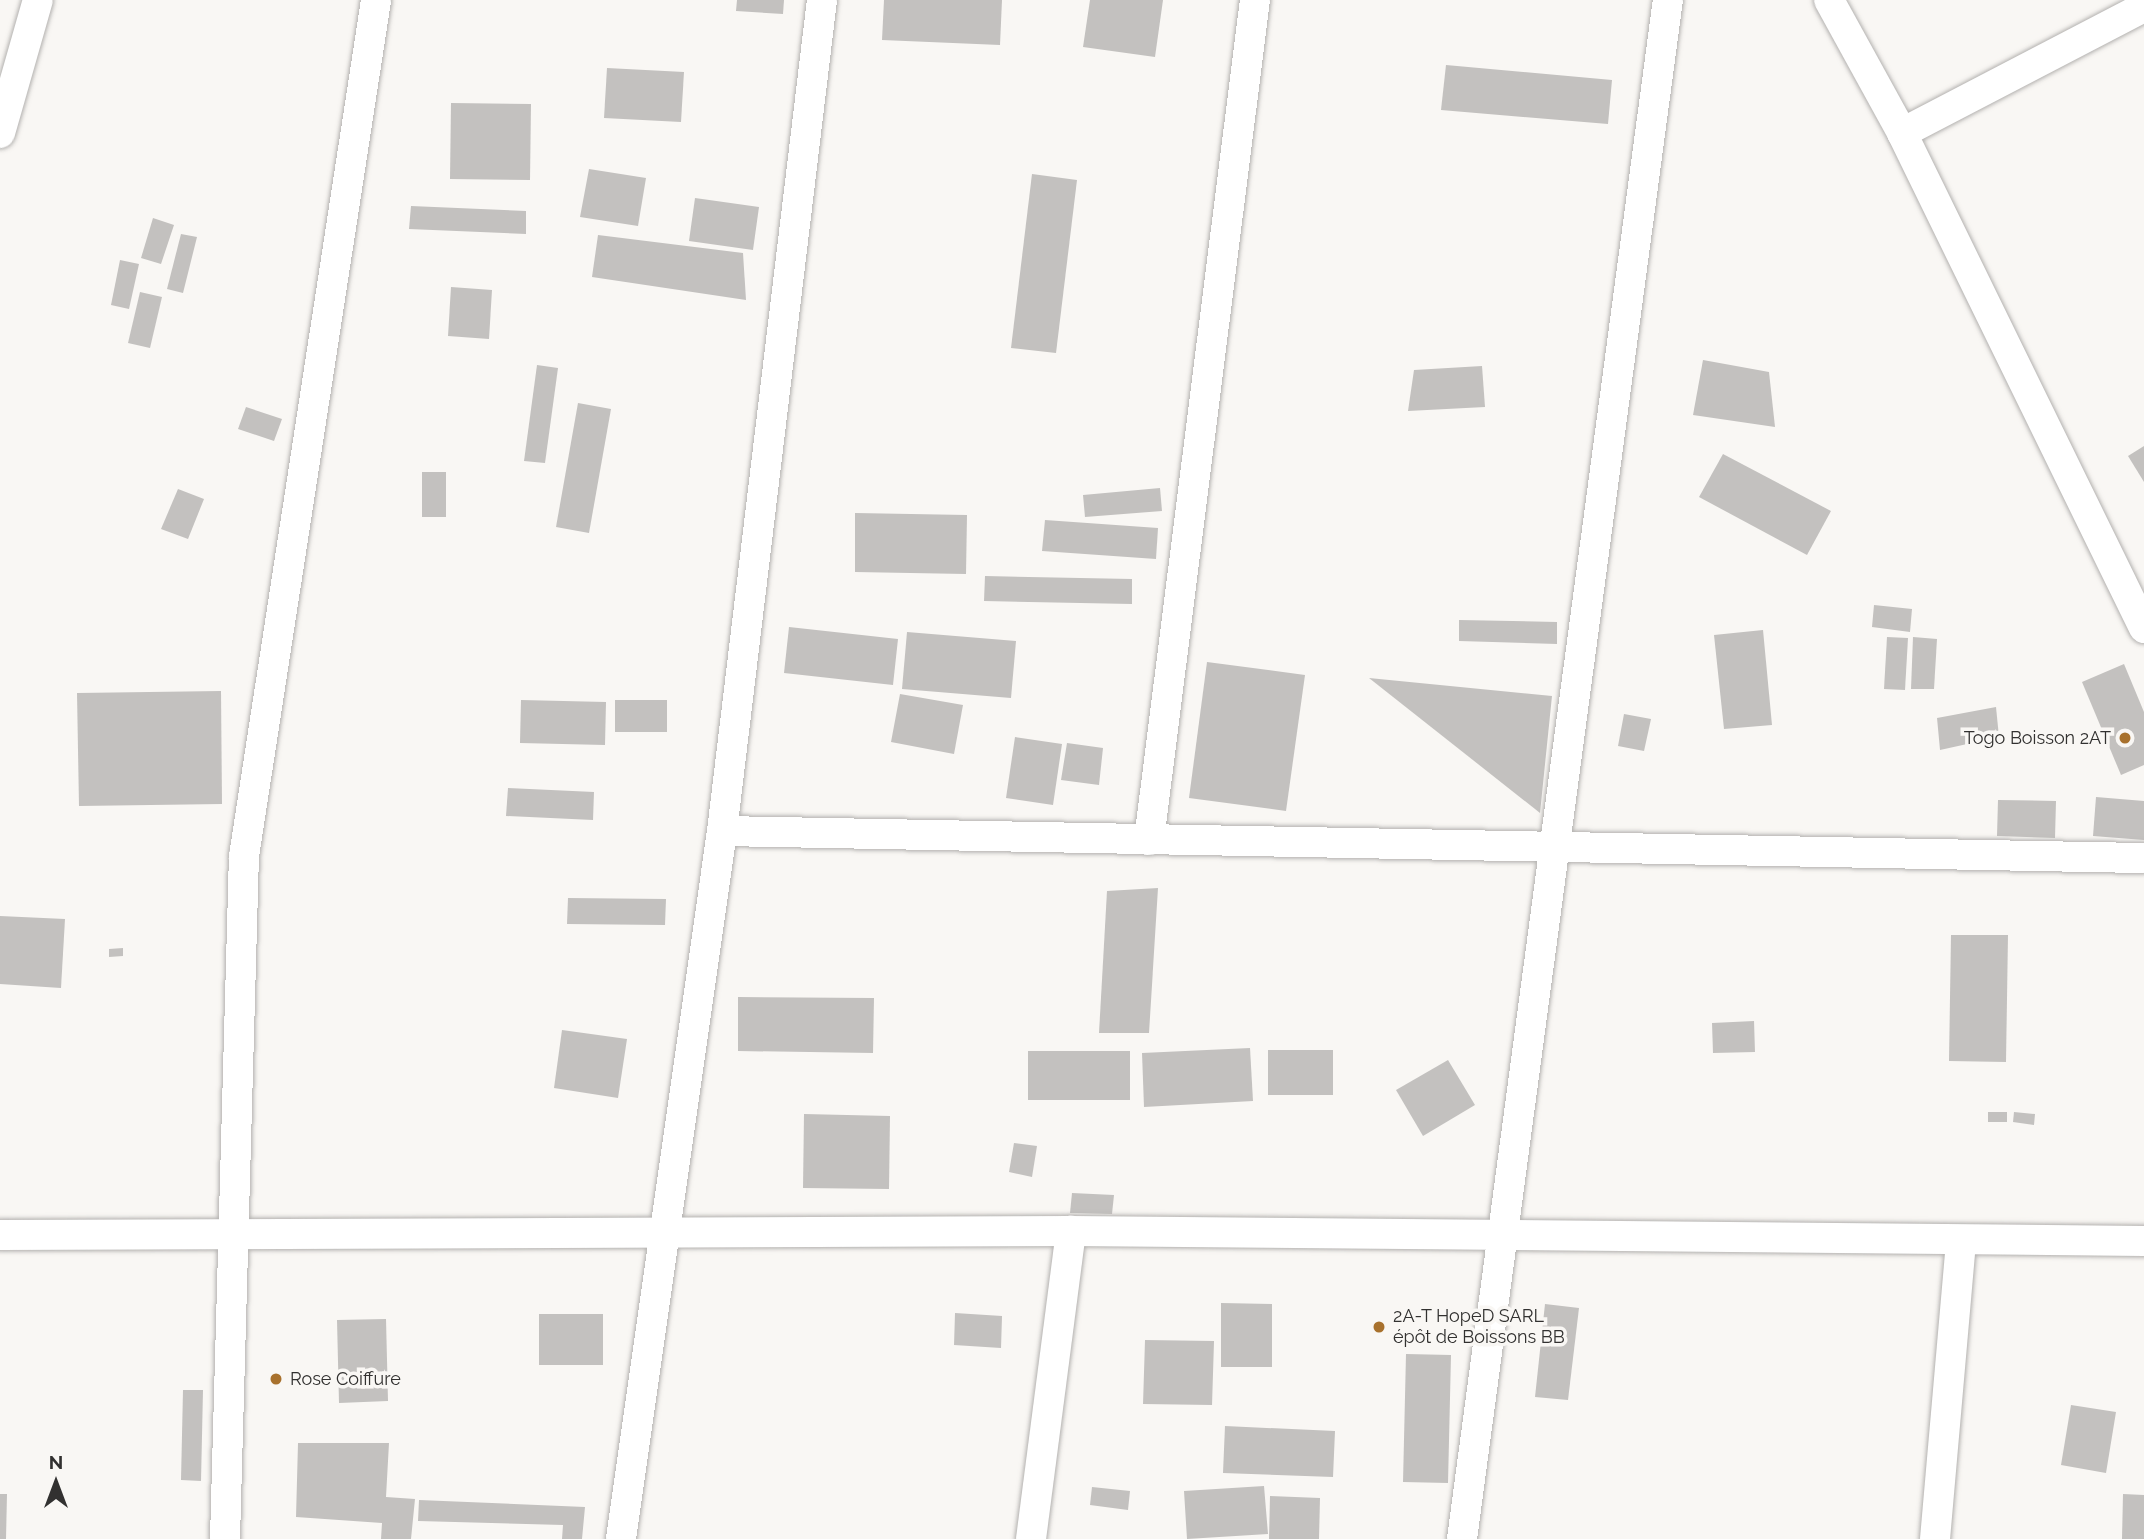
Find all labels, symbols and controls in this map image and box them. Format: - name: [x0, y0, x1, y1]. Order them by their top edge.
- place label: Togo Boisson 2AT: [1964, 727, 2111, 749]
- marker: Togo Boisson 2AT: [2117, 730, 2133, 746]
- place label: 2A-T HopeD SARL épôt de Boissons BB: [1393, 1306, 1565, 1348]
- marker: 2A-T HopeD SARL épôt de Boissons BB: [1371, 1319, 1387, 1335]
- place label: Rose Coiffure: [290, 1368, 401, 1390]
- marker: Rose Coiffure: [268, 1371, 284, 1387]
- north arrow: [21, 1448, 91, 1518]
- text: N: [49, 1451, 63, 1473]

